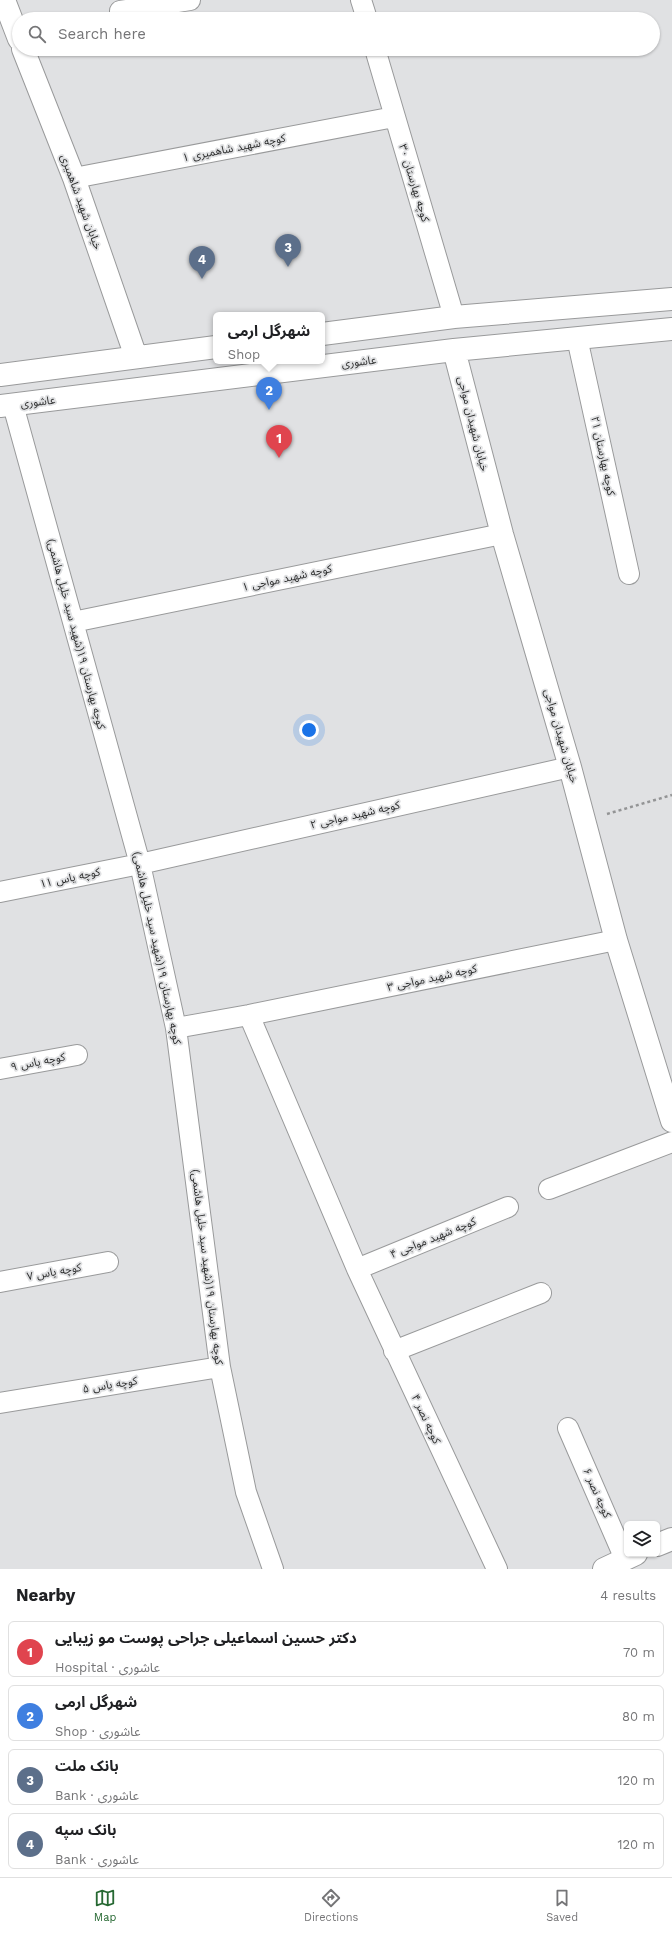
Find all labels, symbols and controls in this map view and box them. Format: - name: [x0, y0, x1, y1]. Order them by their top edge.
- search box: [12, 12, 660, 56]
- icon: search: [26, 23, 48, 45]
- text: Search here: [58, 25, 146, 43]
- street label: کوچه شهید شاهمیری ۱: [181, 132, 287, 165]
- street label: کوچه بهارستان ۳۰: [395, 143, 432, 224]
- street label: خیابان شهید شاهمیری: [58, 153, 104, 252]
- pin: 3: [275, 234, 301, 267]
- pin: 4: [189, 246, 215, 279]
- popup: [213, 312, 325, 364]
- text: شهرگل ارمی: [228, 322, 310, 340]
- text: Shop: [228, 347, 260, 362]
- street label: عاشوری: [341, 353, 378, 371]
- street label: خیابان شهیدان مواجی: [455, 375, 491, 473]
- pin: 2: [256, 377, 282, 410]
- street label: عاشوری: [20, 393, 57, 411]
- street label: کوچه بهارستان ۲۱: [587, 415, 618, 497]
- pin: 1: [266, 425, 292, 458]
- street label: کوچه بهارستان ۱۹(شهید سید خلیل هاشمی): [43, 537, 108, 731]
- street label: کوچه شهید مواجی ۱: [241, 562, 334, 595]
- street label: خیابان شهیدان مواجی: [541, 687, 581, 785]
- your location: [299, 720, 319, 740]
- street label: کوچه شهید مواجی ۲: [309, 798, 402, 833]
- street label: کوچه بهارستان ۱۹(شهید سید خلیل هاشمی): [129, 850, 184, 1046]
- street label: کوچه یاس ۱۱: [39, 865, 102, 892]
- street label: کوچه شهید مواجی ۳: [386, 962, 479, 995]
- street label: کوچه یاس ۹: [10, 1050, 67, 1075]
- street label: کوچه بهارستان ۱۹(شهید سید خلیل هاشمی): [188, 1169, 225, 1366]
- street label: کوچه شهید مواجی ۴: [388, 1215, 479, 1262]
- street label: کوچه یاس ۷: [26, 1261, 83, 1284]
- street label: کوچه یاس ۵: [82, 1374, 139, 1397]
- street label: کوچه نصر ۴: [408, 1392, 443, 1447]
- street label: کوچه نصر ۶: [579, 1466, 614, 1521]
- map controls: [624, 1521, 660, 1557]
- button: layers: [624, 1521, 660, 1557]
- text: Nearby: [16, 1585, 75, 1605]
- text: 4 results: [600, 1588, 656, 1603]
- text: دکتر حسین اسماعیلی جراحی پوست مو زیبایی: [55, 1629, 357, 1647]
- text: 1: [27, 1645, 33, 1660]
- text: 70 m: [623, 1645, 655, 1660]
- text: Hospital · عاشوری: [55, 1660, 160, 1675]
- text: شهرگل ارمی: [55, 1693, 137, 1711]
- text: 2: [26, 1709, 34, 1724]
- text: 80 m: [622, 1709, 655, 1724]
- text: Shop · عاشوری: [55, 1724, 140, 1739]
- text: بانک ملت: [55, 1757, 119, 1775]
- text: 3: [26, 1773, 34, 1788]
- text: 120 m: [617, 1773, 655, 1788]
- text: Bank · عاشوری: [55, 1788, 139, 1803]
- text: بانک سپه: [55, 1821, 117, 1839]
- text: 4: [26, 1837, 34, 1852]
- text: 120 m: [617, 1837, 655, 1852]
- text: Bank · عاشوری: [55, 1852, 139, 1867]
- tab: Map: [94, 1887, 116, 1924]
- tab: Directions: [304, 1887, 358, 1924]
- tab: Saved: [546, 1887, 578, 1924]

